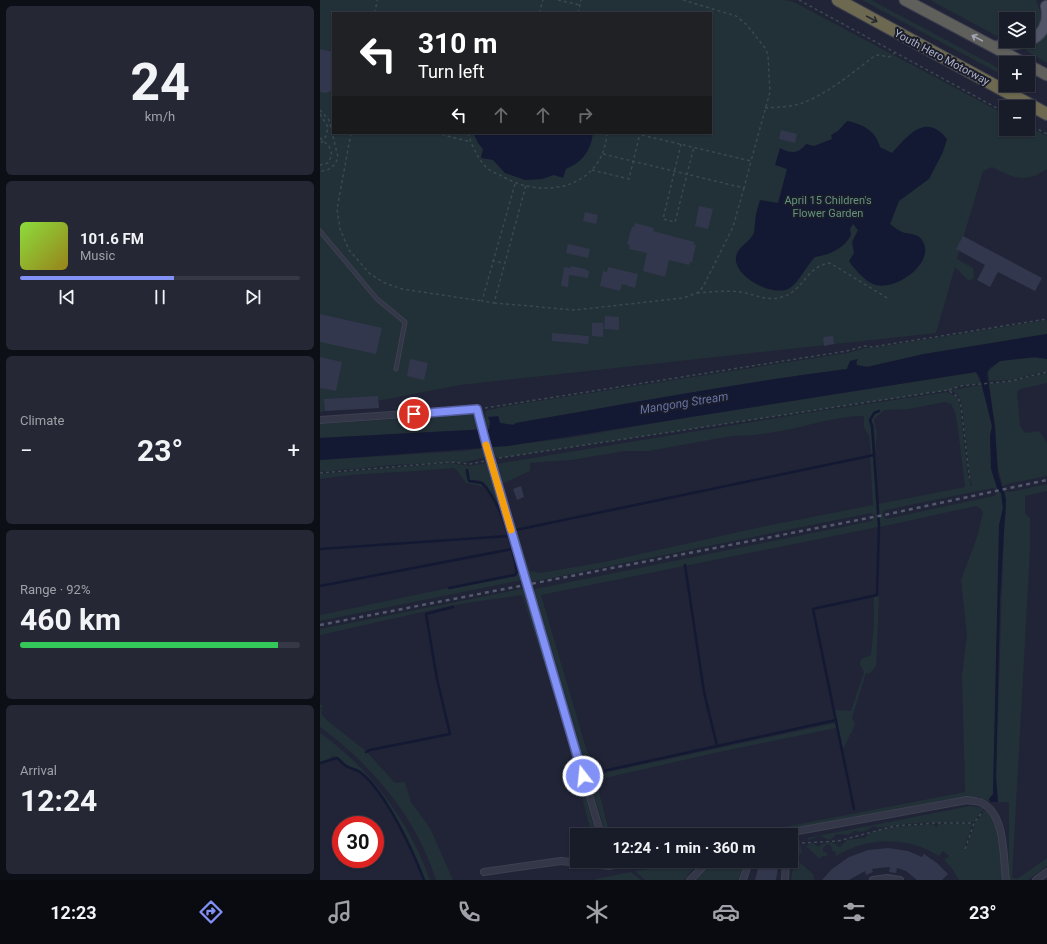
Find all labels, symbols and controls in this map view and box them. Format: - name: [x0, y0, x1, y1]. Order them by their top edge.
- map controls: [999, 12, 1035, 136]
- button: layers: [999, 12, 1035, 48]
- one-way arrow: [866, 15, 878, 23]
- text: 310 m: [418, 27, 497, 60]
- street label: Youth Hero Motorway: [892, 27, 992, 88]
- icon: left: [352, 28, 404, 80]
- one-way arrow: [971, 34, 983, 41]
- text: 24: [130, 52, 190, 113]
- button: +: [999, 56, 1035, 92]
- text: Turn left: [418, 61, 484, 82]
- button: −: [999, 100, 1035, 136]
- icon: left: [448, 104, 470, 126]
- icon: ahead: [490, 104, 512, 126]
- icon: ahead: [532, 104, 554, 126]
- icon: right: [574, 104, 596, 126]
- text: km/h: [145, 109, 175, 124]
- park label: April 15 Children's Flower Garden: [784, 194, 872, 220]
- text: 101.6 FM: [80, 230, 144, 248]
- text: Music: [80, 248, 115, 263]
- icon: previous: [56, 286, 78, 308]
- icon: pause: [149, 286, 171, 308]
- icon: next: [242, 286, 264, 308]
- water label: Mangong Stream: [639, 389, 729, 417]
- pin: [397, 397, 431, 431]
- icon: arrive: [403, 403, 425, 425]
- text: Climate: [20, 413, 64, 428]
- text: 23°: [137, 433, 183, 468]
- text: −: [20, 438, 33, 463]
- text: +: [288, 438, 300, 463]
- text: Range · 92%: [20, 582, 90, 597]
- text: 460 km: [20, 602, 121, 637]
- position arrow: [562, 755, 604, 797]
- text: Arrival: [20, 763, 57, 778]
- text: 12:24: [20, 783, 97, 818]
- speed limit sign: 30: [332, 816, 384, 868]
- text: 12:24 · 1 min · 360 m: [613, 839, 755, 857]
- icon: directions: [197, 898, 225, 926]
- icon: music: [326, 898, 354, 926]
- icon: phone: [455, 898, 483, 926]
- icon: climate: [583, 898, 611, 926]
- icon: car: [712, 898, 740, 926]
- icon: filters: [840, 898, 868, 926]
- text: 12:23: [50, 902, 97, 923]
- text: 23°: [969, 902, 997, 923]

